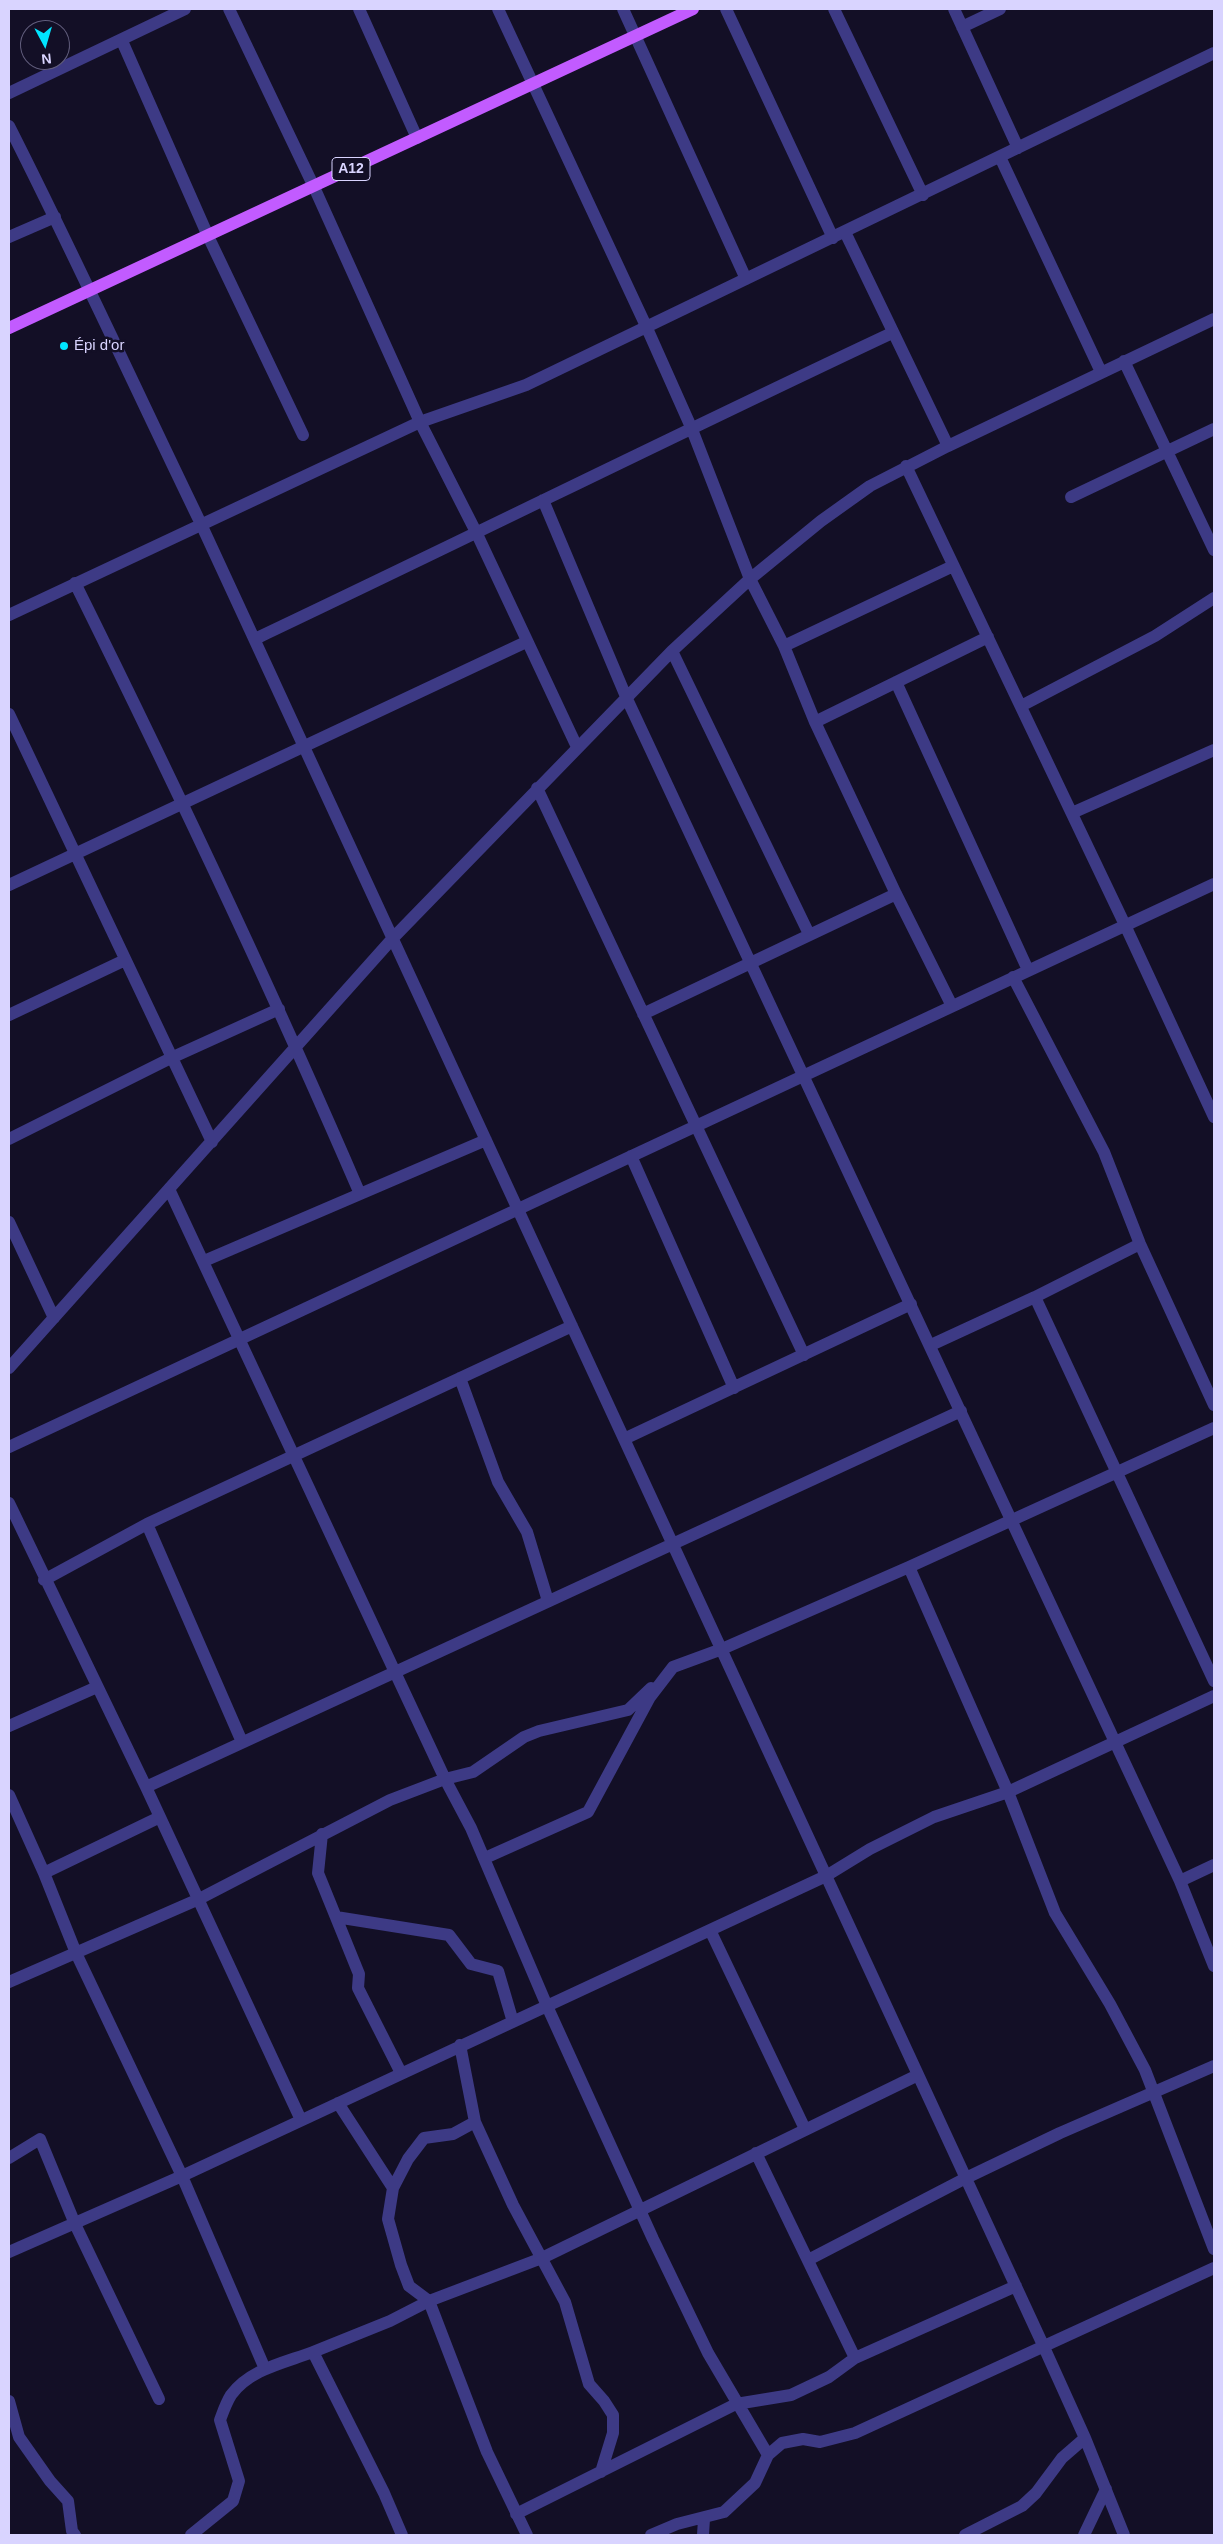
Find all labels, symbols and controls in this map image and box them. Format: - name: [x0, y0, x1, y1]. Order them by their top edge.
- north arrow: [20, 20, 70, 70]
- text: N: [41, 50, 52, 67]
- road number: A12: [332, 157, 370, 180]
- place label: Épi d'or: [74, 337, 124, 355]
- marker: Épi d'or: [58, 340, 70, 352]

